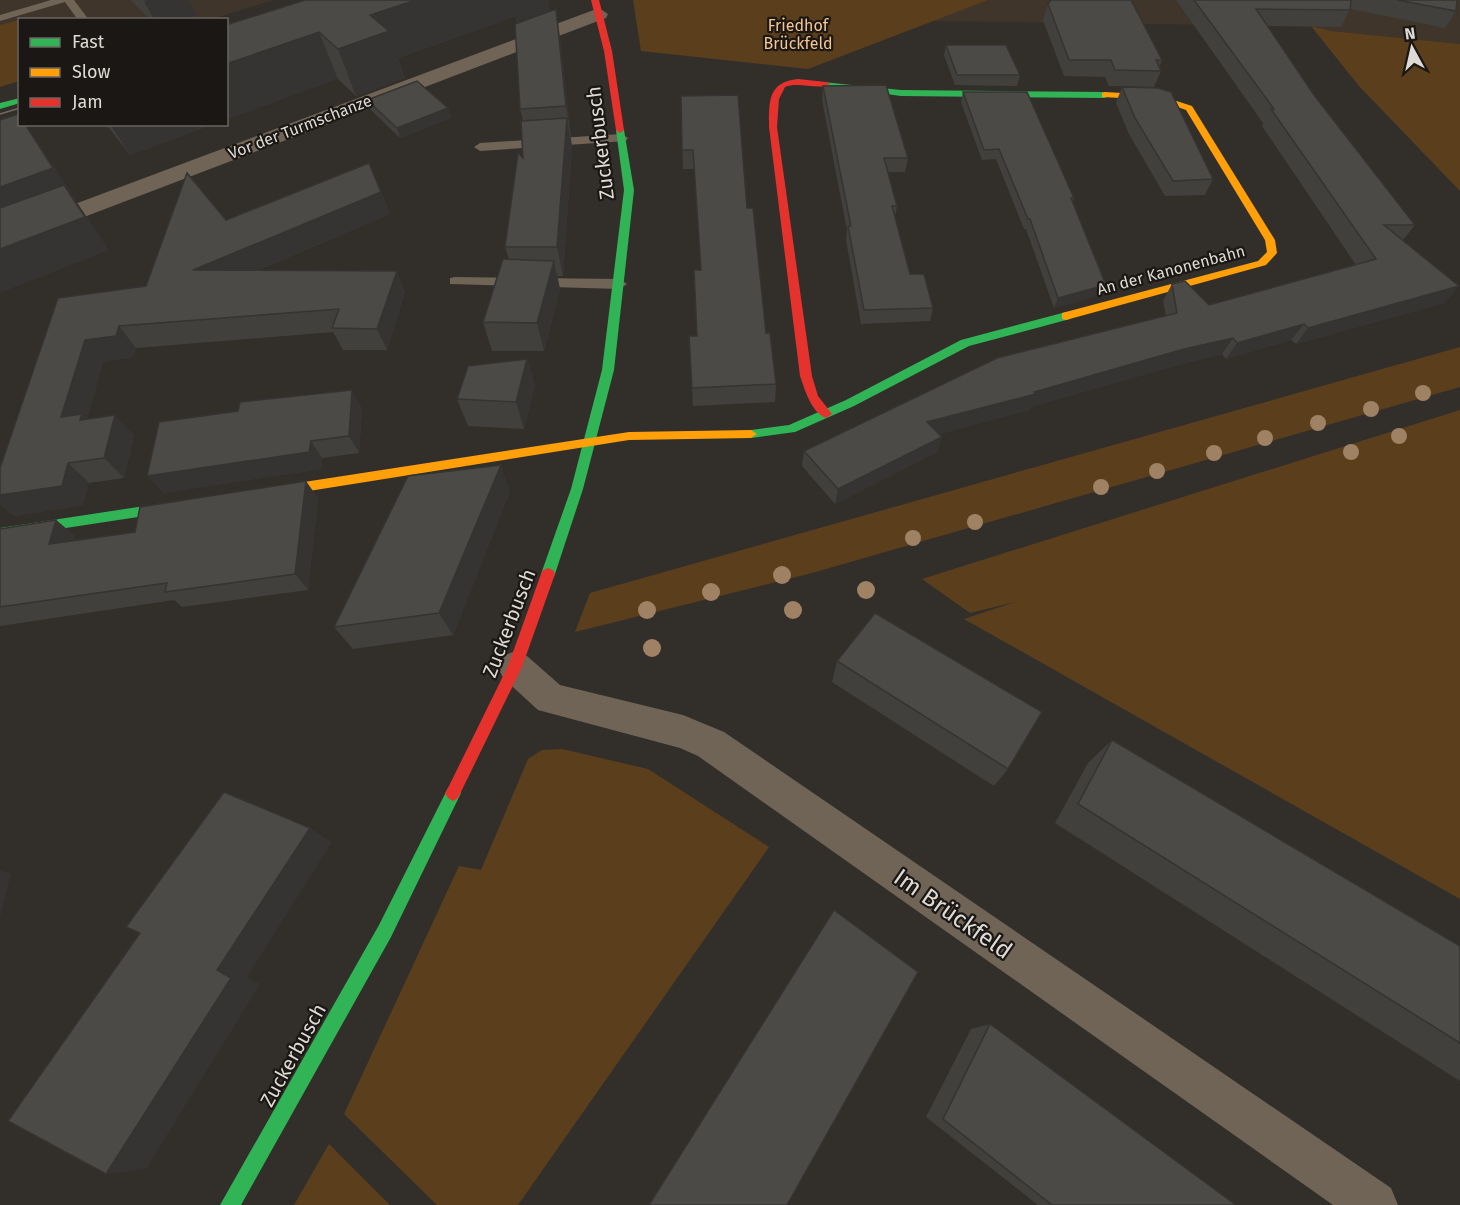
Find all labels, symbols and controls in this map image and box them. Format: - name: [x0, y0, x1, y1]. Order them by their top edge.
- park label: Friedhof Brückfeld: [763, 16, 833, 53]
- legend: [18, 18, 228, 126]
- north arrow: [1382, 18, 1442, 78]
- text: N: [1403, 23, 1417, 44]
- text: Fast: [72, 31, 105, 53]
- text: Slow: [72, 61, 111, 83]
- street label: Zuckerbusch: [581, 85, 619, 201]
- text: Jam: [72, 91, 103, 113]
- street label: Vor der Turmschanze: [226, 91, 374, 163]
- street label: An der Kanonenbahn: [1095, 241, 1247, 299]
- street label: Zuckerbusch: [477, 565, 541, 681]
- street label: Im Brückfeld: [889, 863, 1017, 965]
- street label: Zuckerbusch: [255, 999, 331, 1111]

